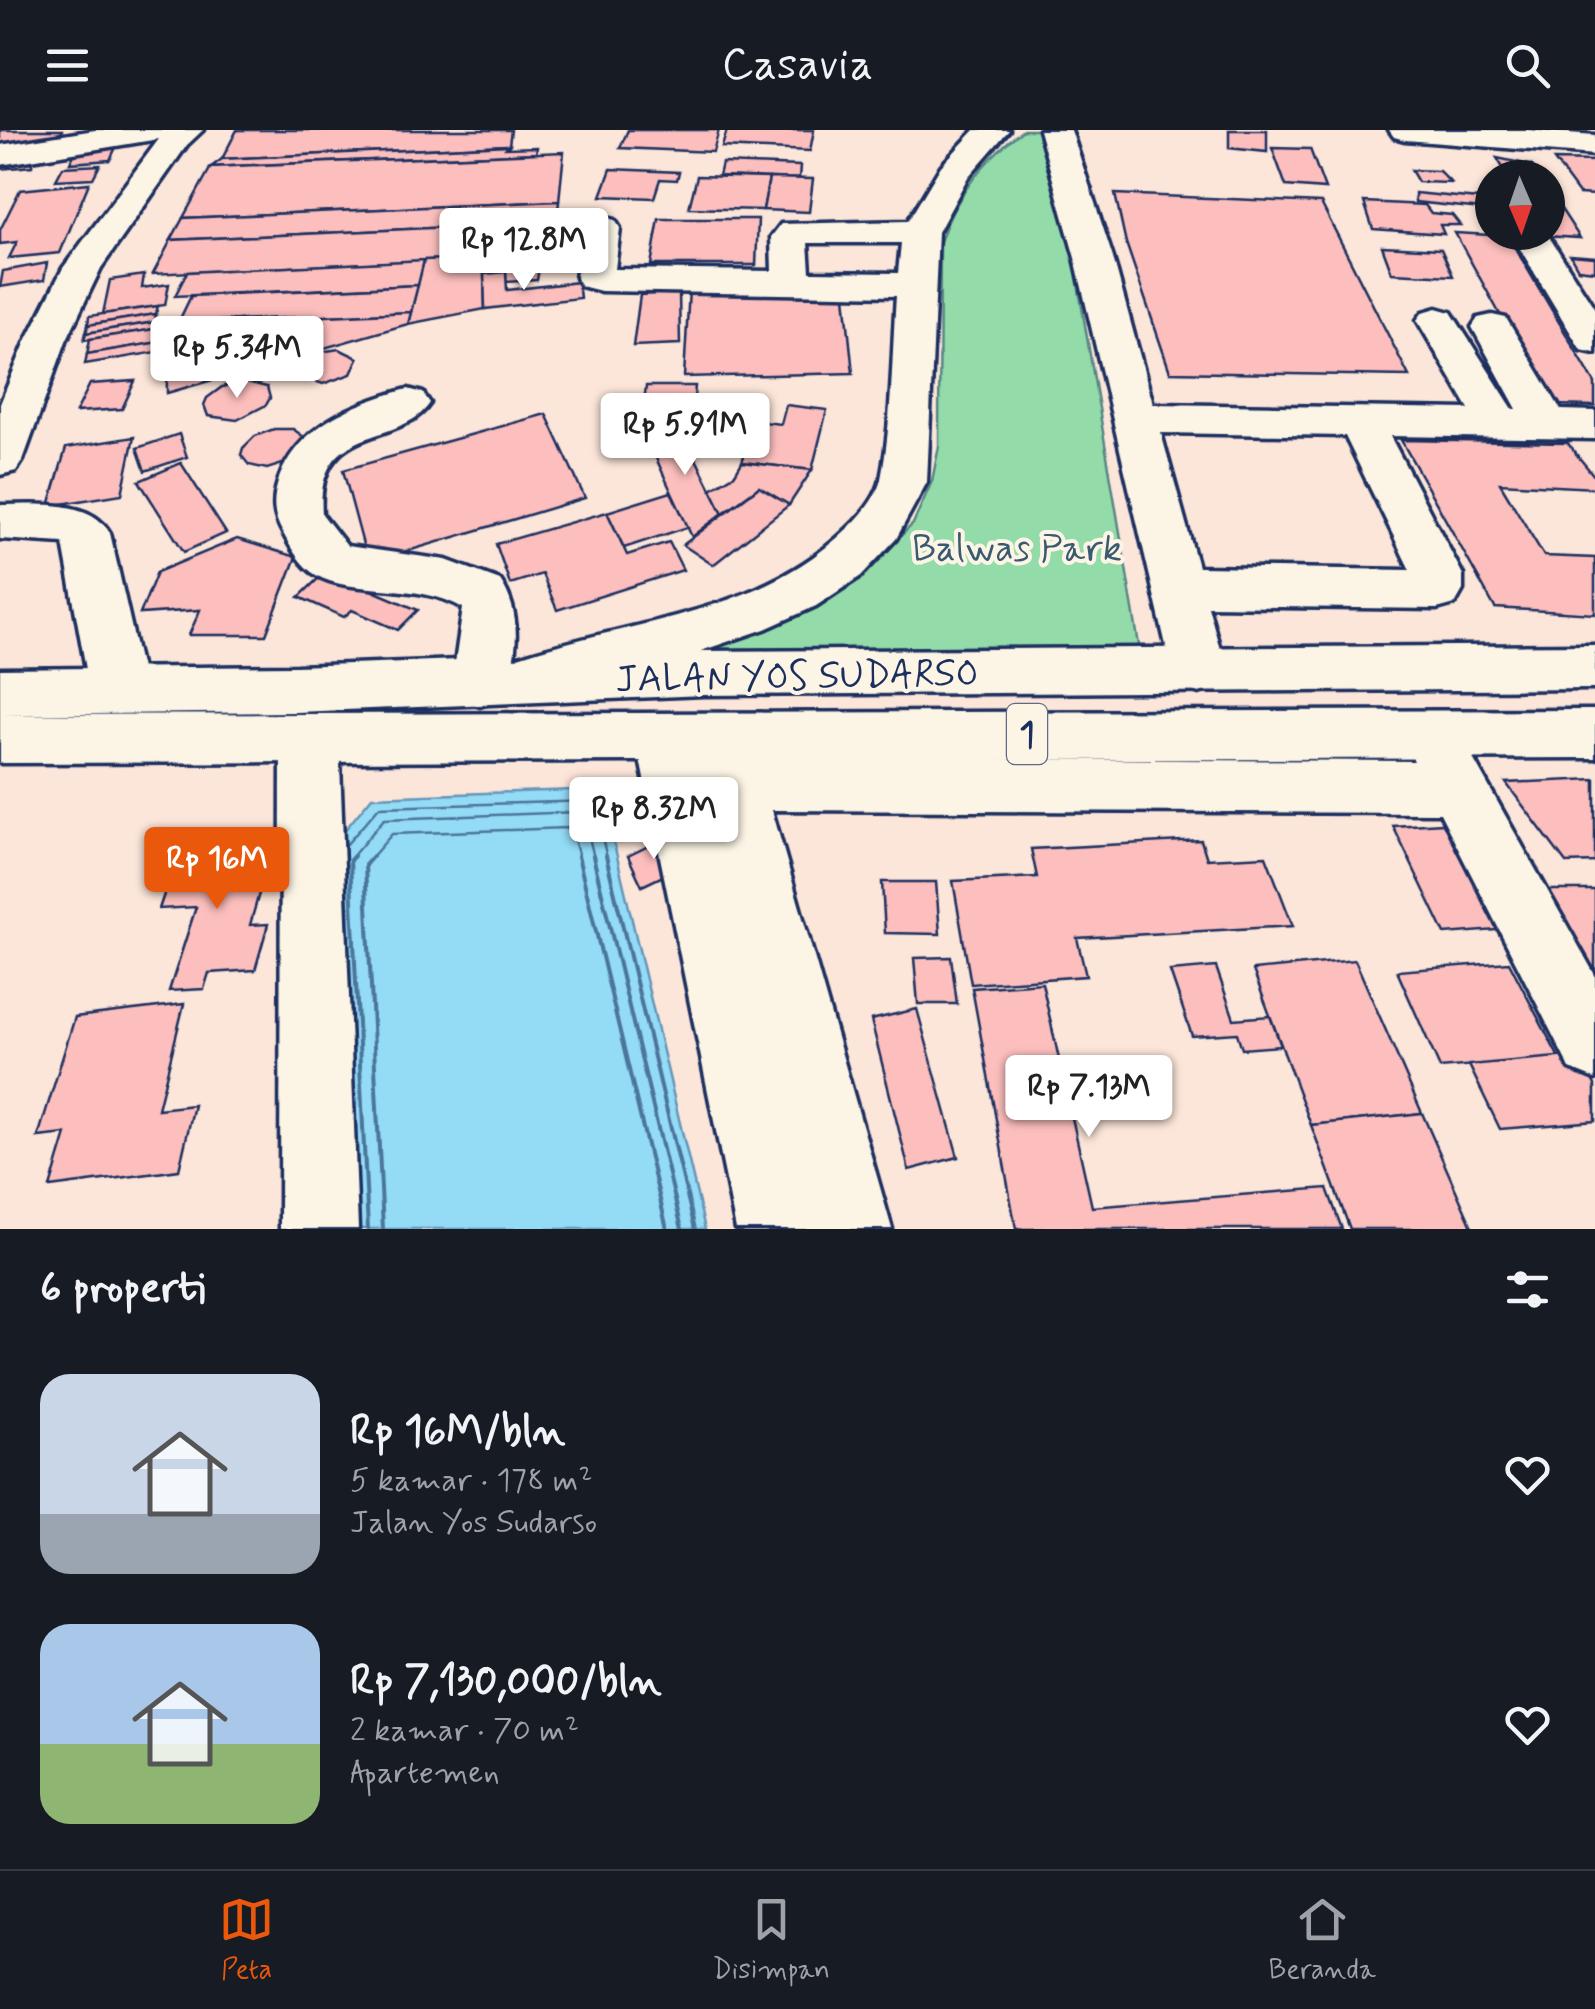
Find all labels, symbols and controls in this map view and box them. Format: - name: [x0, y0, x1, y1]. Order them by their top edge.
- text: Casavia: [722, 36, 873, 95]
- icon: menu: [40, 38, 95, 93]
- icon: search: [1500, 38, 1555, 93]
- north arrow: [1475, 160, 1565, 250]
- map controls: [1475, 160, 1565, 250]
- pin: Rp 12.8M: [421, 208, 627, 293]
- text: Rp 12.8M: [461, 219, 587, 261]
- pin: Rp 5.34M: [134, 316, 340, 401]
- text: Rp 5.34M: [172, 327, 302, 369]
- pin: Rp 5.91M: [582, 393, 788, 478]
- text: Rp 5.91M: [623, 404, 747, 446]
- park label: Balwas Park: [912, 525, 1122, 574]
- street label: JALAN YOS SUDARSO: [615, 650, 979, 705]
- road number: 1: [1007, 704, 1047, 764]
- pin: Rp 8.32M: [551, 777, 757, 862]
- text: Rp 8.32M: [591, 788, 717, 830]
- pin: Rp 16M: [136, 827, 298, 912]
- text: Rp 16M: [166, 838, 268, 880]
- pin: Rp 7.13M: [986, 1055, 1192, 1140]
- text: Rp 7.13M: [1027, 1066, 1151, 1108]
- text: 6 properti: [40, 1262, 205, 1317]
- icon: filters: [1500, 1262, 1555, 1317]
- text: Rp 16M/bln: [350, 1405, 565, 1460]
- icon: home: [120, 1414, 240, 1534]
- icon: heart: [1500, 1447, 1555, 1502]
- text: 5 kamar · 178 m²: [350, 1460, 592, 1502]
- text: Jalan Yos Sudarso: [350, 1502, 597, 1544]
- text: Rp 7,130,000/bln: [350, 1655, 661, 1710]
- icon: home: [120, 1664, 240, 1784]
- icon: heart: [1500, 1697, 1555, 1752]
- text: 2 kamar · 70 m²: [350, 1710, 579, 1752]
- text: Apartemen: [350, 1752, 500, 1794]
- tab: Peta: [219, 1892, 274, 1989]
- tab: Disimpan: [713, 1892, 830, 1989]
- tab: Beranda: [1268, 1892, 1376, 1989]

